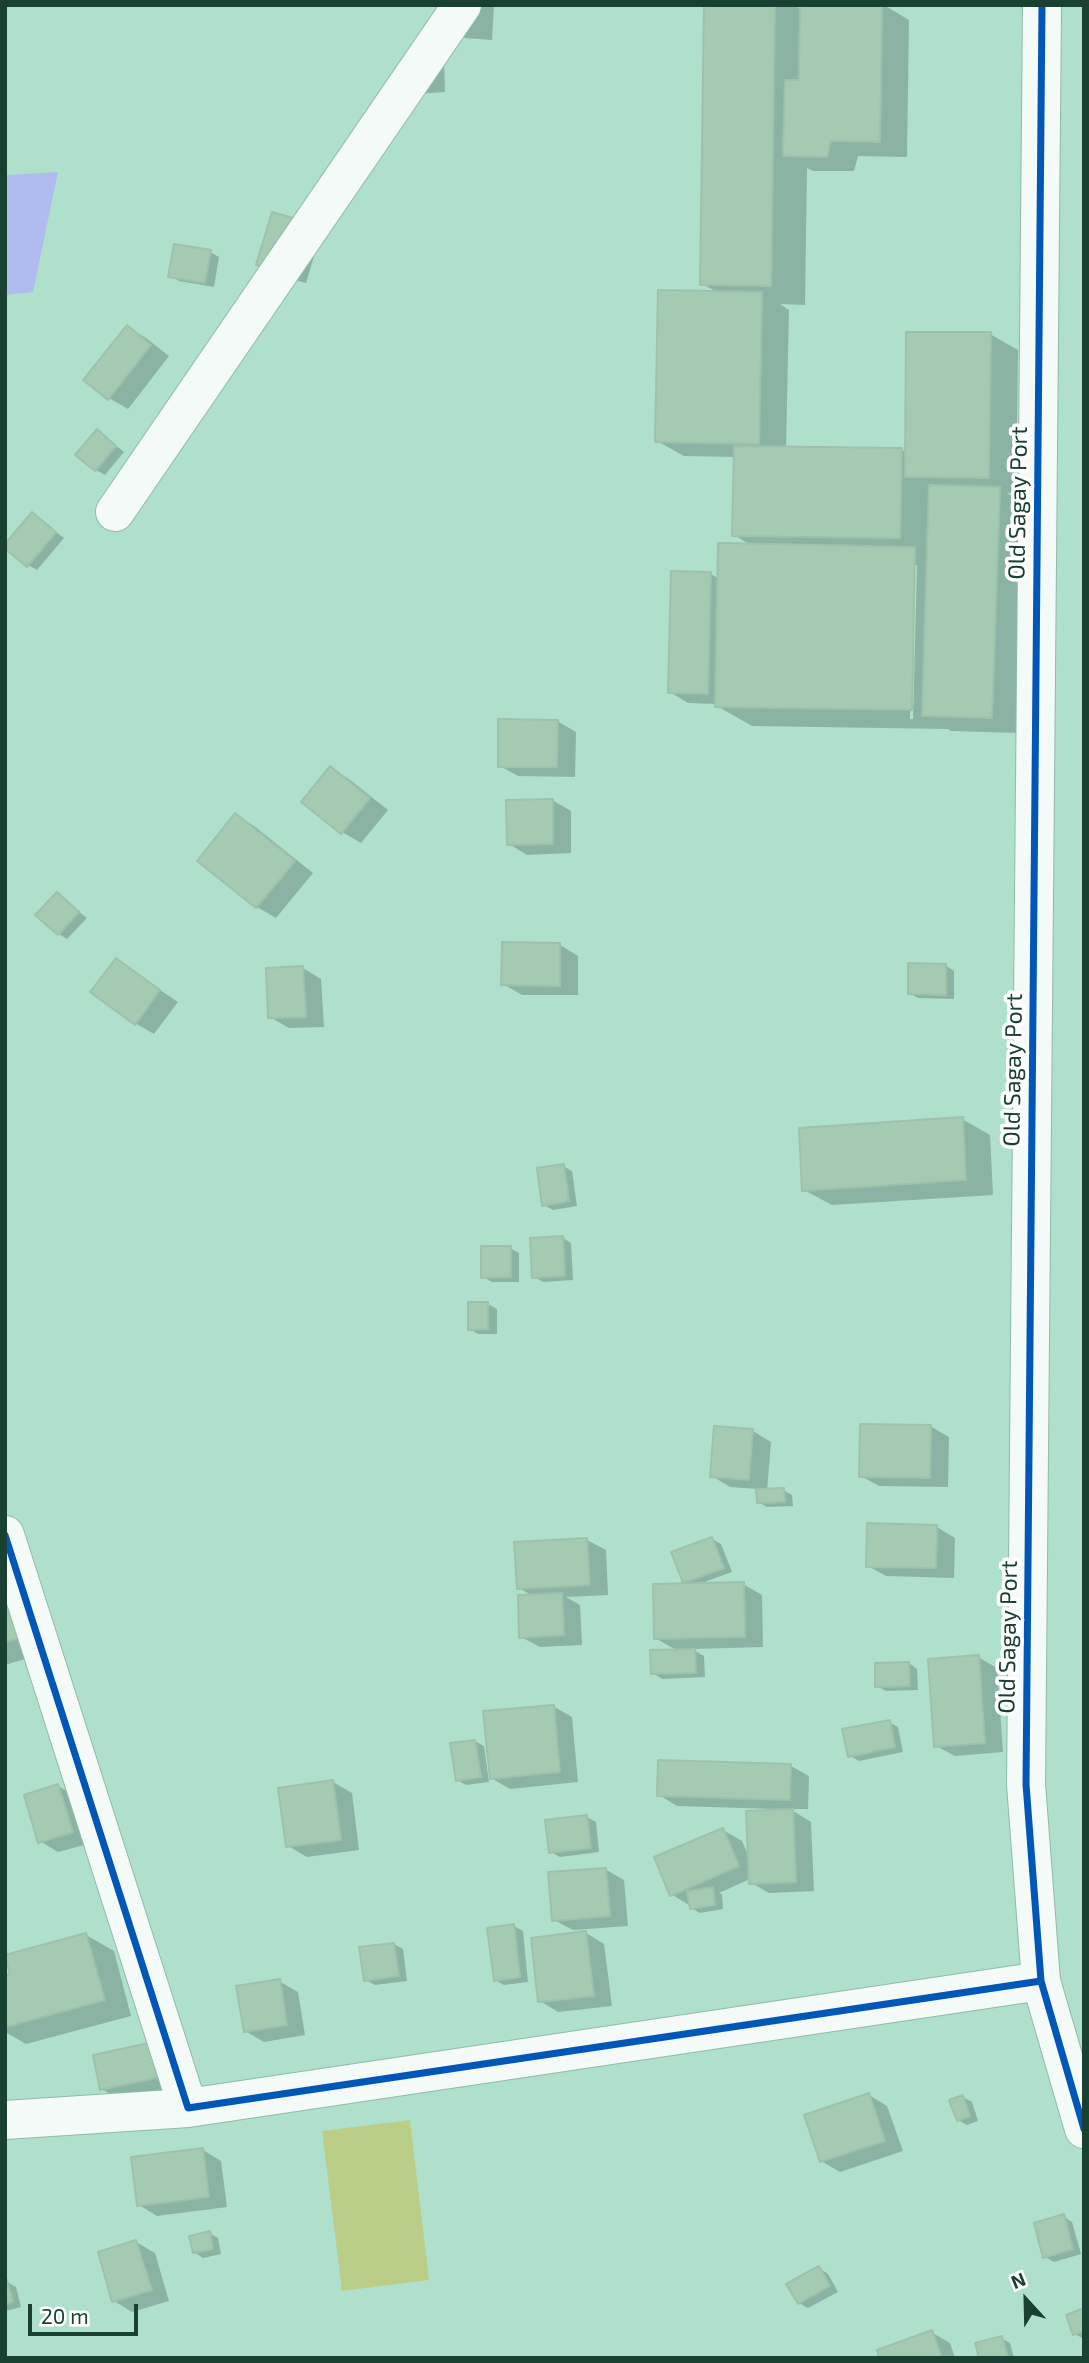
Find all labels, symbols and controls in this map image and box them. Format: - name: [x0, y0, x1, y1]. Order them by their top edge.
- street label: Old Sagay Port: [1003, 426, 1033, 580]
- street label: Old Sagay Port: [998, 993, 1028, 1147]
- street label: Old Sagay Port: [993, 1560, 1023, 1714]
- north arrow: [991, 2265, 1061, 2335]
- text: N: [1007, 2267, 1029, 2293]
- scale bar: [32, 2290, 142, 2334]
- text: 20 m: [41, 2303, 89, 2328]

